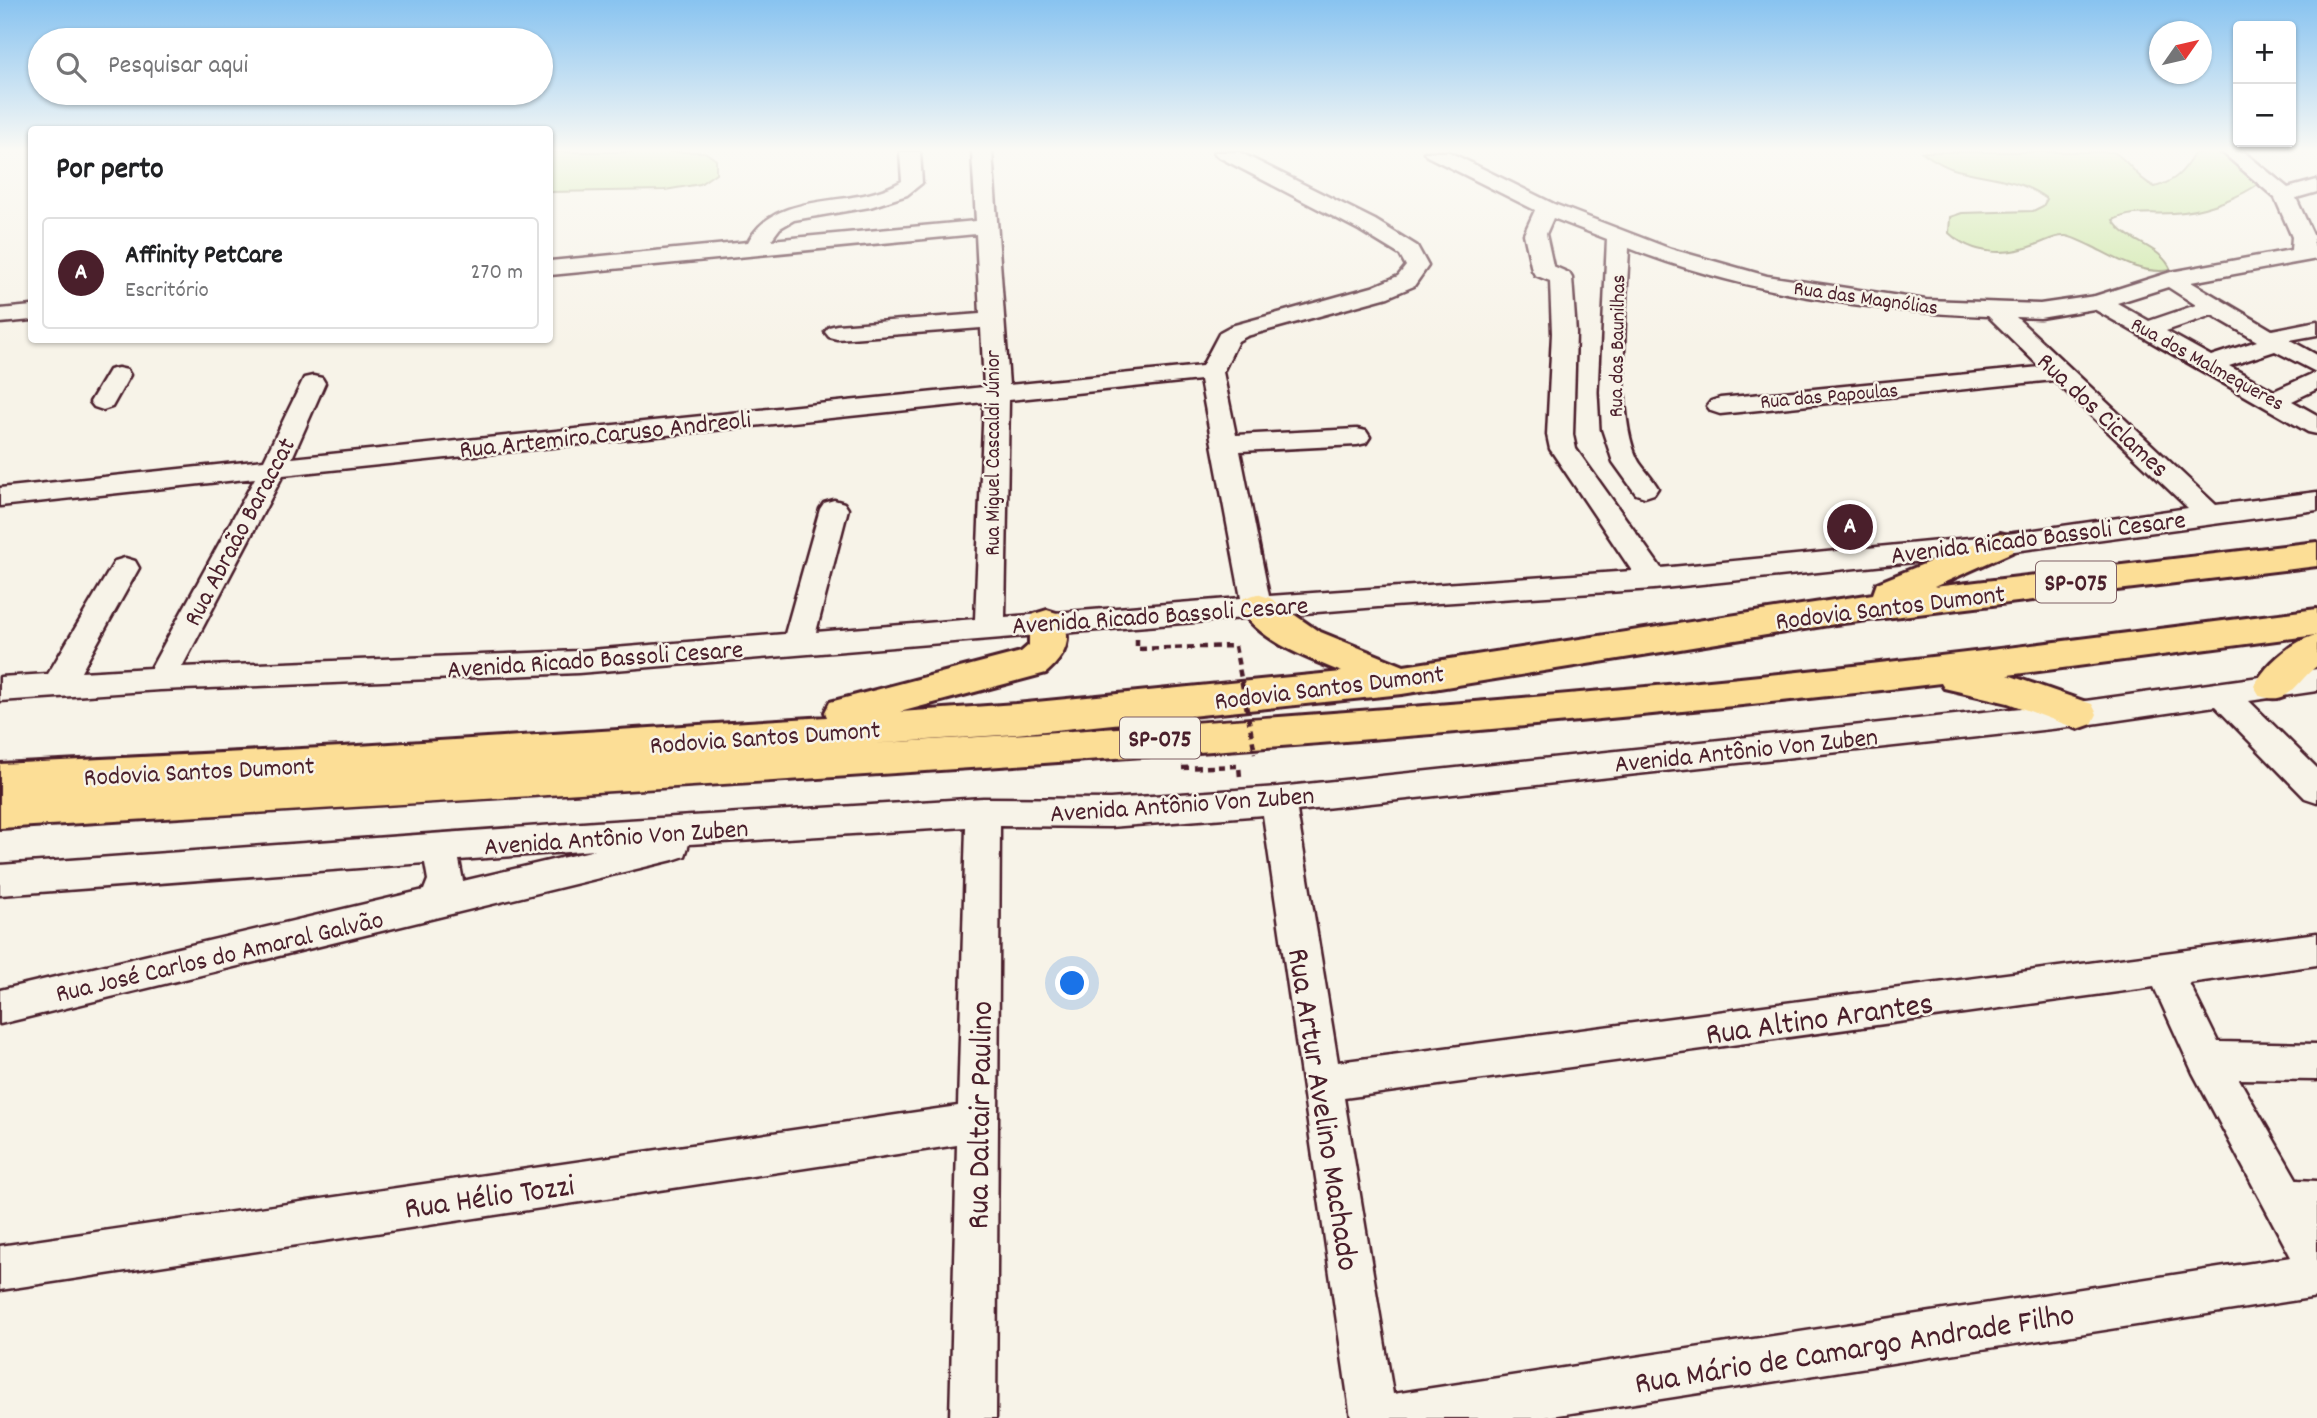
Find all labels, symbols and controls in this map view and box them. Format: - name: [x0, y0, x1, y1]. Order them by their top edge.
- north arrow: [2149, 21, 2212, 84]
- map controls: [2233, 21, 2296, 147]
- button: +: [2233, 21, 2296, 84]
- search box: [28, 28, 553, 105]
- icon: search: [52, 48, 90, 86]
- text: Pesquisar aqui: [108, 48, 248, 85]
- button: −: [2233, 84, 2296, 147]
- text: Por perto: [56, 150, 164, 193]
- text: Affinity PetCare: [125, 238, 283, 275]
- text: A: [75, 257, 87, 290]
- text: 270 m: [471, 257, 523, 290]
- street label: Rua das Baunilhas: [1603, 274, 1635, 418]
- text: Escritório: [125, 275, 209, 308]
- street label: Rua das Magnólias: [1792, 275, 1940, 325]
- street label: Rua dos Malmequeres: [2124, 311, 2289, 420]
- street label: Rua dos Ciclames: [2027, 345, 2176, 488]
- street label: Rua Miguel Cascaldi Júnior: [980, 350, 1010, 556]
- street label: Rua das Papoulas: [1759, 377, 1900, 419]
- street label: Rua Artemiro Caruso Andreoli: [458, 403, 753, 470]
- street label: Rua Abraão Baraccat: [176, 431, 307, 634]
- pin: A: [1827, 501, 1873, 553]
- street label: Avenida Ricado Bassoli Cesare: [1889, 503, 2188, 576]
- road number: SP-075: [2036, 562, 2116, 602]
- street label: Rodovia Santos Dumont: [1773, 577, 2008, 642]
- street label: Avenida Ricado Bassoli Cesare: [1011, 589, 1310, 646]
- street label: Avenida Ricado Bassoli Cesare: [446, 633, 745, 690]
- street label: Rodovia Santos Dumont: [1212, 657, 1447, 722]
- street label: Rodovia Santos Dumont: [649, 713, 882, 766]
- road number: SP-075: [1120, 718, 1200, 758]
- street label: Avenida Antônio Von Zuben: [1613, 720, 1880, 785]
- street label: Rodovia Santos Dumont: [83, 749, 316, 798]
- street label: Avenida Antônio Von Zuben: [1049, 779, 1316, 834]
- street label: Avenida Antônio Von Zuben: [483, 812, 750, 867]
- street label: Rua José Carlos do Amaral Galvão: [52, 903, 387, 1014]
- street label: Rua Artur Avelino Machado: [1272, 945, 1368, 1274]
- your location: [1055, 966, 1089, 1000]
- street label: Rua Altino Arantes: [1703, 983, 1936, 1061]
- street label: Rua Daltair Paulino: [958, 1000, 1008, 1230]
- street label: Rua Hélio Tozzi: [402, 1165, 578, 1235]
- street label: Rua Mário de Camargo Andrade Filho: [1632, 1294, 2078, 1409]

